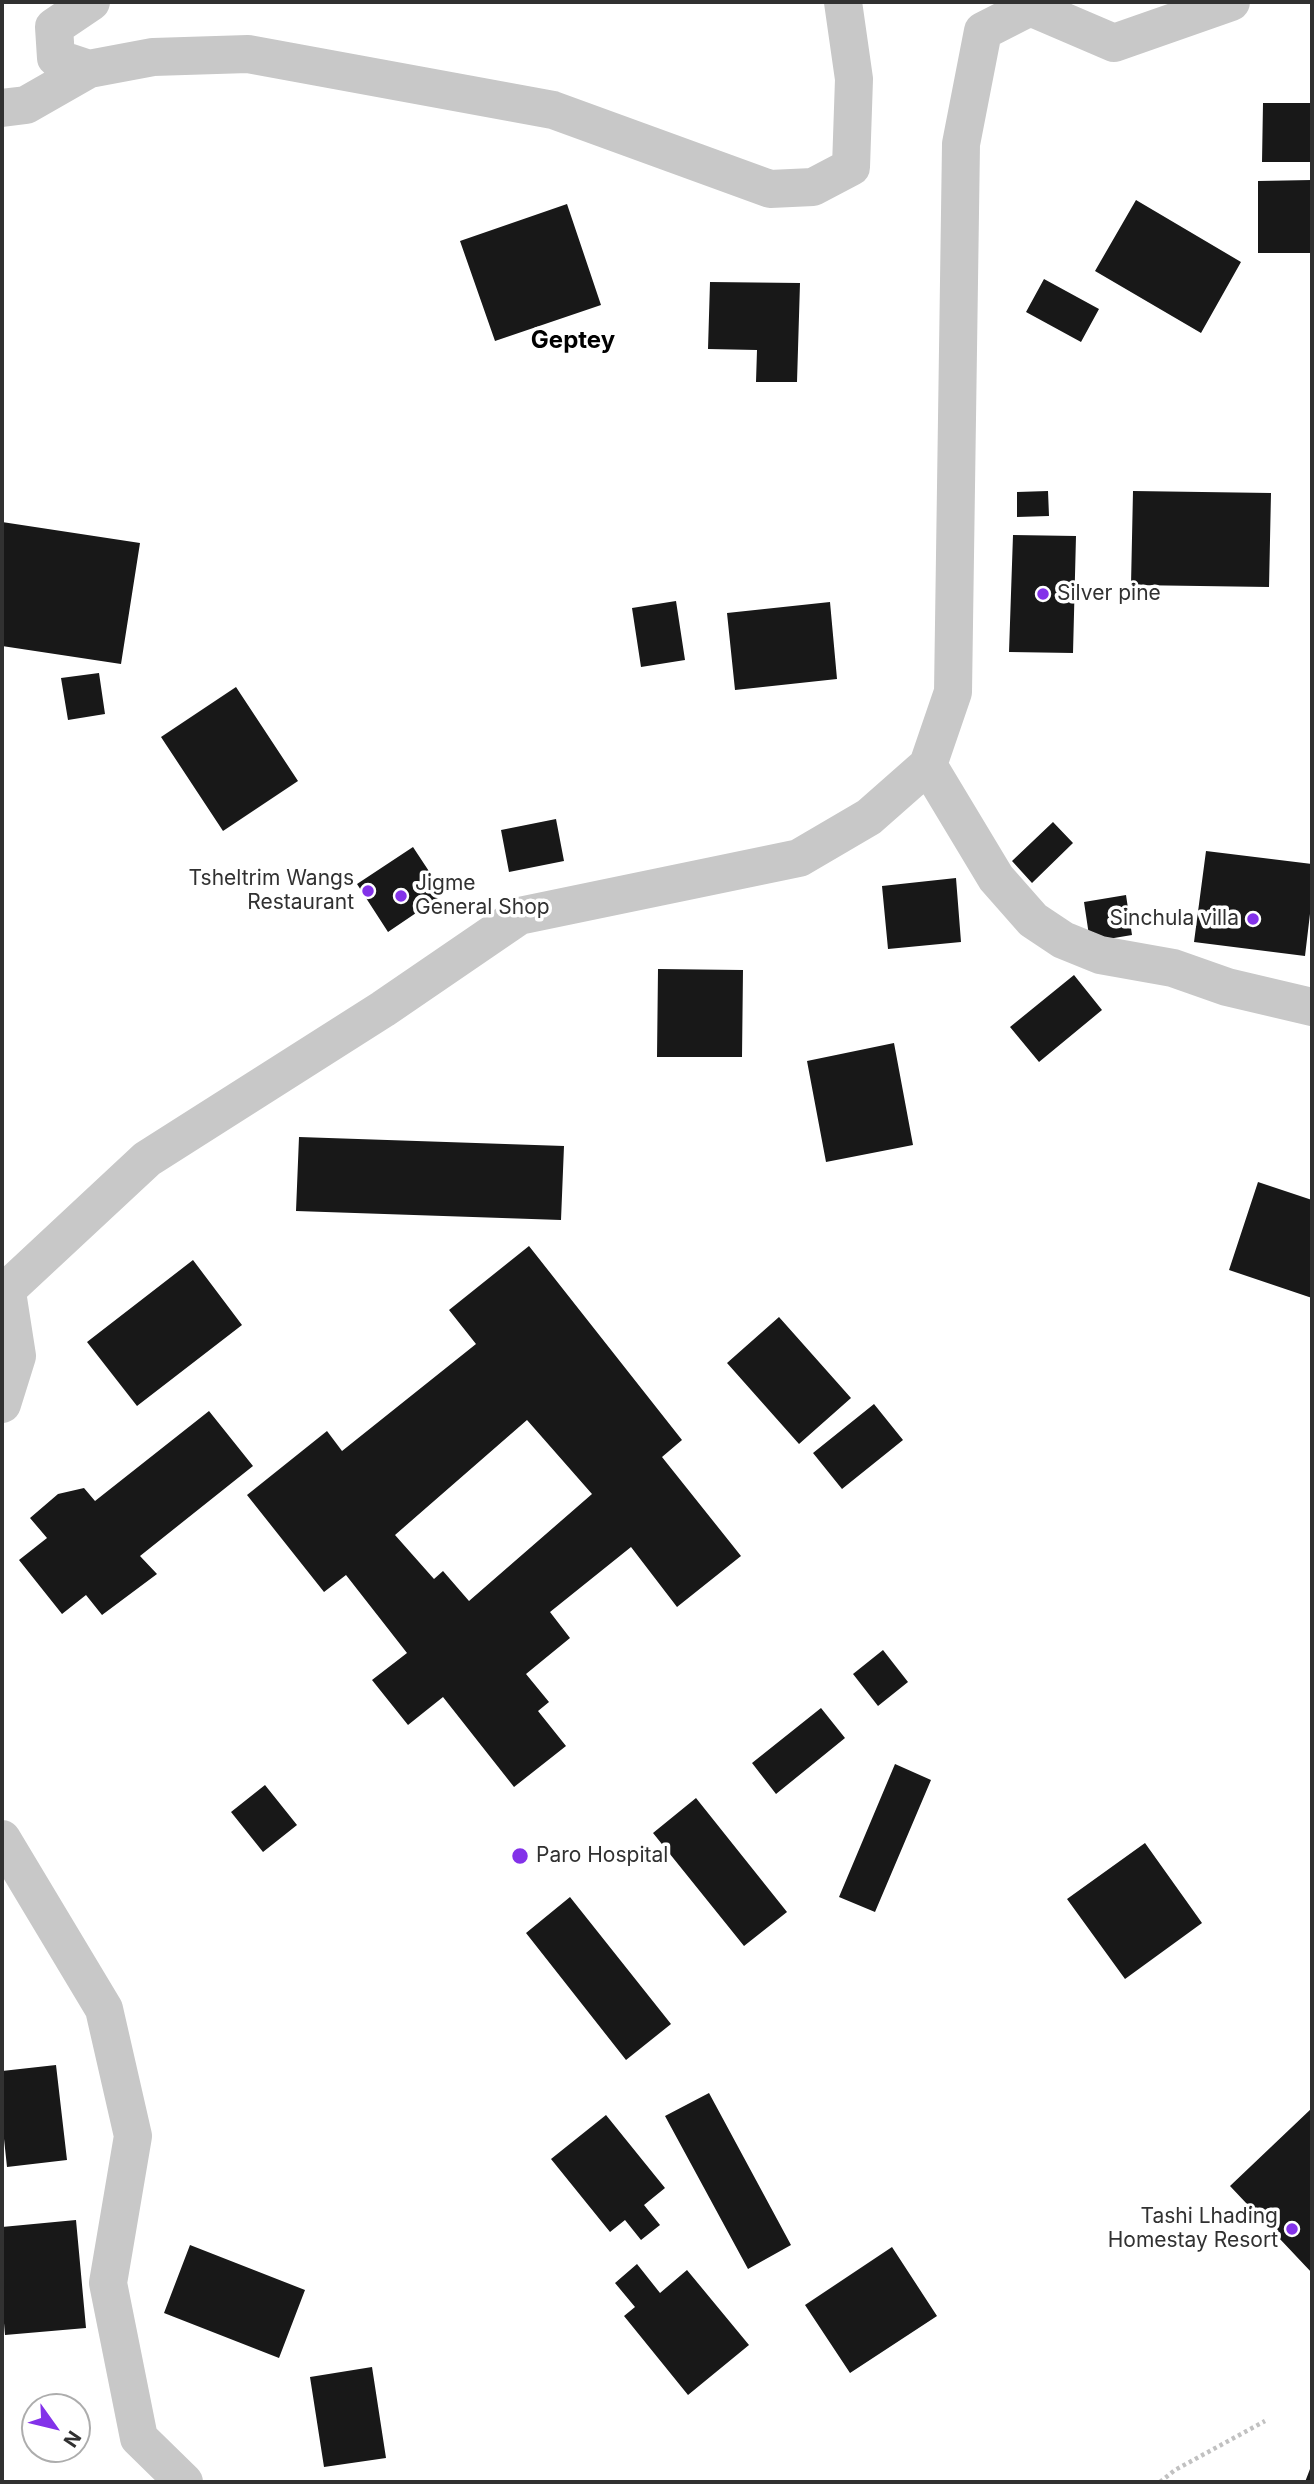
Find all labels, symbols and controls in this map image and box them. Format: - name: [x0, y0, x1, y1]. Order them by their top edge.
- district label: Geptey: [531, 327, 615, 355]
- place label: Silver pine: [1057, 581, 1161, 607]
- marker: Silver pine: [1035, 586, 1051, 602]
- place label: Tsheltrim Wangs Restaurant: [189, 866, 354, 916]
- place label: Jigme General Shop: [415, 871, 550, 921]
- marker: Tsheltrim Wangs Restaurant: [360, 883, 376, 899]
- marker: Jigme General Shop: [393, 888, 409, 904]
- place label: Sinchula villa: [1110, 906, 1239, 932]
- marker: Sinchula villa: [1245, 911, 1261, 927]
- place label: Paro Hospital: [536, 1843, 668, 1869]
- marker: Paro Hospital: [510, 1846, 530, 1866]
- place label: Tashi Lhading Homestay Resort: [1108, 2204, 1278, 2254]
- marker: Tashi Lhading Homestay Resort: [1284, 2221, 1300, 2237]
- north arrow: [21, 2393, 91, 2463]
- text: N: [59, 2426, 86, 2451]

